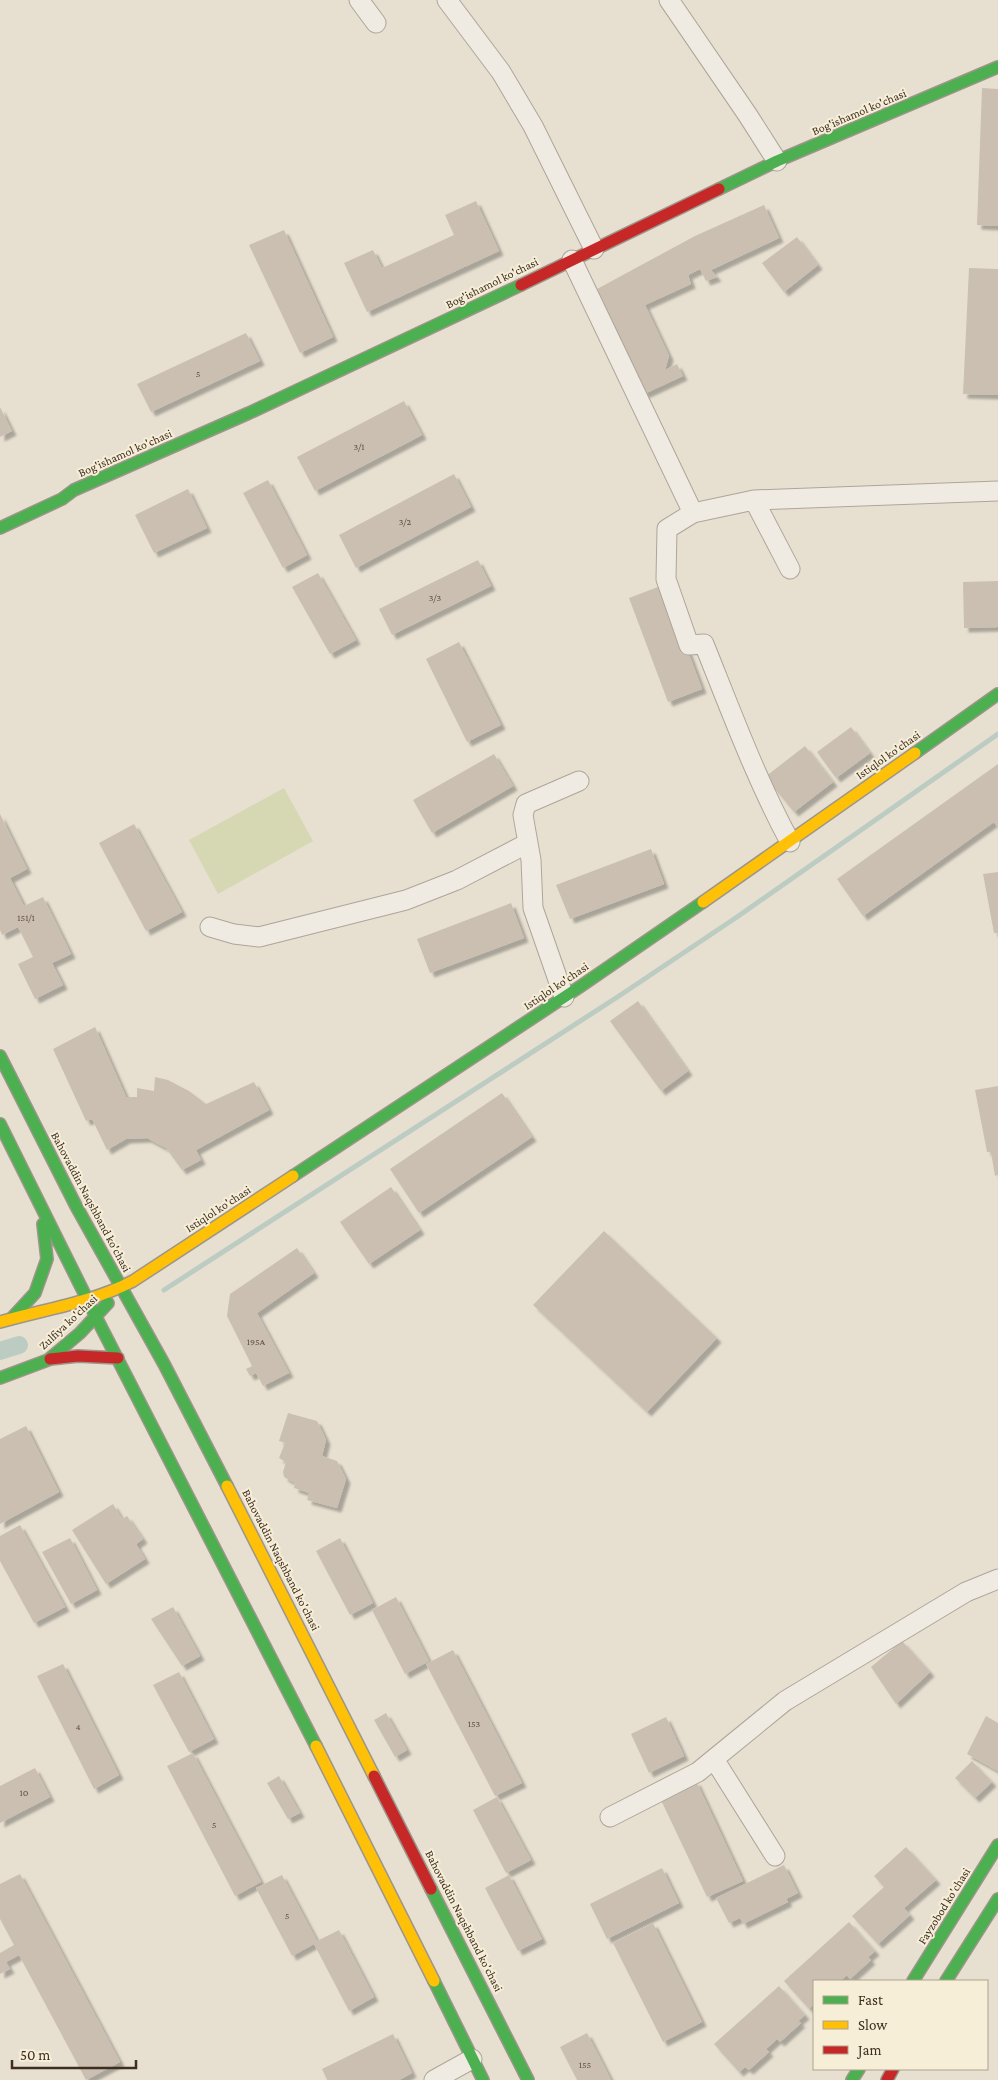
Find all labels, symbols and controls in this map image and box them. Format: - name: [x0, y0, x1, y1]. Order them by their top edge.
- street label: Bog'ishamol ko'chasi: [810, 86, 908, 138]
- street label: Bog'ishamol ko'chasi: [444, 255, 540, 311]
- house number: 5: [196, 368, 201, 379]
- street label: Bog'ishamol ko'chasi: [76, 426, 174, 480]
- house number: 3/1: [354, 441, 364, 452]
- house number: 3/2: [399, 516, 412, 527]
- house number: 3/3: [429, 592, 442, 603]
- street label: Istiqlol ko'chasi: [853, 728, 923, 782]
- house number: 151/1: [17, 912, 35, 923]
- street label: Istiqlol ko'chasi: [521, 959, 591, 1013]
- street label: Bahovaddin Naqshband ko'chasi: [48, 1130, 134, 1274]
- street label: Istiqlol ko'chasi: [183, 1183, 253, 1235]
- street label: Zulfiya ko'chasi: [36, 1291, 100, 1353]
- house number: 195A: [247, 1336, 266, 1347]
- street label: Bahovaddin Naqshband ko'chasi: [239, 1487, 323, 1633]
- house number: 153: [468, 1718, 481, 1729]
- house number: 4: [75, 1721, 81, 1732]
- house number: 10: [20, 1787, 29, 1798]
- house number: 5: [212, 1819, 217, 1830]
- street label: Bahovaddin Naqshband ko'chasi: [422, 1848, 506, 1994]
- street label: Fayzobod ko'chasi: [915, 1865, 973, 1947]
- house number: 5: [285, 1910, 290, 1921]
- legend: [813, 1980, 988, 2070]
- text: Fast: [858, 1992, 884, 2008]
- text: Slow: [858, 2017, 888, 2033]
- scale bar: [12, 2038, 136, 2070]
- text: Jam: [856, 2042, 881, 2059]
- text: 50 m: [20, 2047, 50, 2063]
- house number: 155: [579, 2059, 592, 2070]

